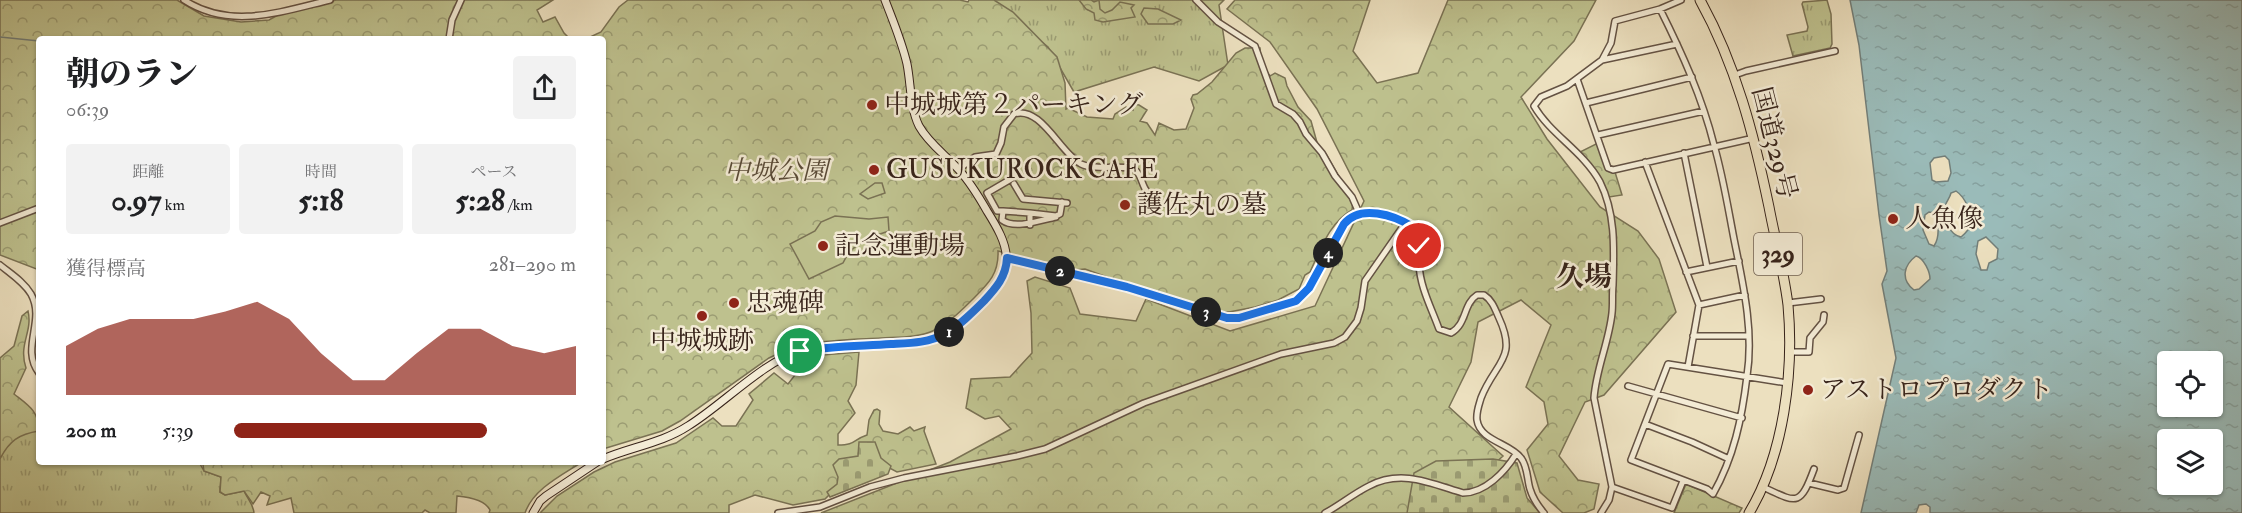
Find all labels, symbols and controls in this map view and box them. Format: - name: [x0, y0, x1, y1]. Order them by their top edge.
- text: 朝のラン: [66, 54, 198, 95]
- button: share: [513, 56, 576, 119]
- street label: 国道329号: [1745, 84, 1803, 202]
- place label: 中城城第２パーキング: [884, 89, 1143, 121]
- text: 06:39: [66, 97, 109, 122]
- marker: 中城城第２パーキング: [865, 98, 879, 112]
- place label: GUSUKUROCK CAFE: [886, 154, 1158, 186]
- park label: 中城公園: [724, 155, 832, 187]
- text: 距離: [132, 162, 164, 182]
- text: 時間: [305, 162, 337, 182]
- text: ペース: [470, 162, 518, 182]
- marker: GUSUKUROCK CAFE: [867, 163, 881, 177]
- text: 0.97: [111, 182, 161, 219]
- text: 5:18: [298, 182, 344, 219]
- text: 5:28: [455, 182, 505, 219]
- place label: 護佐丸の墓: [1137, 189, 1267, 221]
- text: km: [161, 195, 185, 215]
- text: /km: [505, 195, 533, 215]
- marker: 護佐丸の墓: [1118, 198, 1132, 212]
- place label: 人魚像: [1905, 203, 1983, 235]
- marker: 人魚像: [1886, 212, 1900, 226]
- pin: [1393, 220, 1444, 271]
- icon: check: [1402, 229, 1435, 262]
- place label: 記念運動場: [835, 230, 965, 262]
- road number: 329: [1754, 233, 1802, 275]
- pin: 4: [1313, 238, 1343, 268]
- marker: 記念運動場: [816, 239, 830, 253]
- text: 4: [1324, 243, 1332, 263]
- text: 281–290 m: [489, 252, 576, 277]
- text: 獲得標高: [66, 256, 146, 281]
- pin: 2: [1045, 256, 1075, 286]
- district label: 久場: [1556, 260, 1612, 295]
- text: 2: [1056, 261, 1064, 281]
- place label: 忠魂碑: [746, 287, 824, 319]
- marker: 忠魂碑: [727, 296, 741, 310]
- pin: 3: [1191, 297, 1221, 327]
- text: 3: [1203, 302, 1209, 322]
- marker: 中城城跡: [695, 309, 709, 323]
- pin: 1: [934, 317, 964, 347]
- text: 1: [946, 322, 952, 342]
- place label: 中城城跡: [650, 325, 754, 357]
- pin: [774, 325, 825, 376]
- icon: arrive: [783, 334, 816, 367]
- map controls: [2157, 351, 2223, 495]
- button: locate: [2157, 351, 2223, 417]
- place label: アストロプロダクト: [1820, 374, 2053, 406]
- marker: アストロプロダクト: [1801, 383, 1815, 397]
- text: 200 m: [66, 418, 116, 443]
- text: 5:39: [162, 418, 194, 443]
- button: layers: [2157, 429, 2223, 495]

